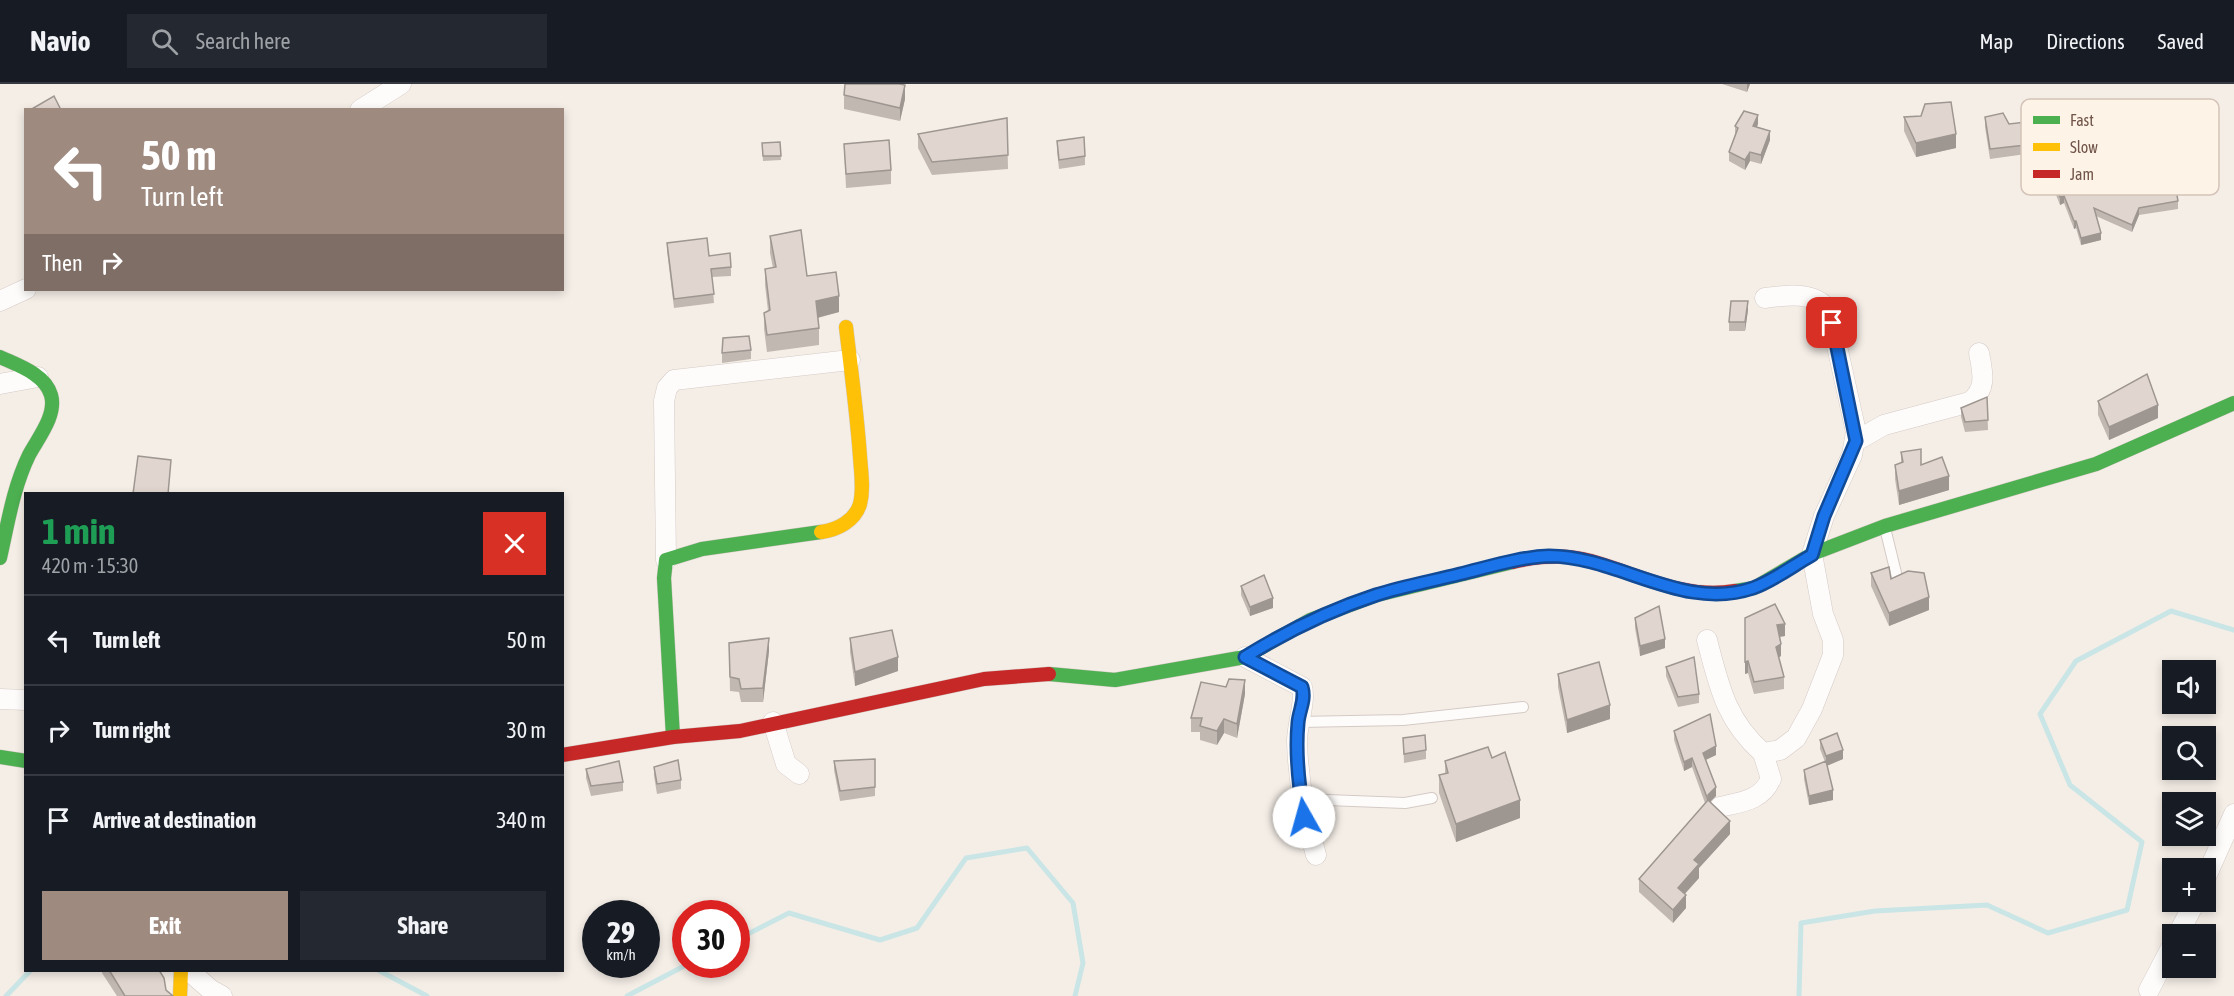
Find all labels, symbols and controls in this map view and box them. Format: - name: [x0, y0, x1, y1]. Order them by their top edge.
- search box: [127, 14, 547, 68]
- text: Navio: [30, 25, 91, 57]
- icon: search: [148, 25, 181, 58]
- text: Search here: [196, 28, 291, 54]
- text: Map: [1979, 29, 2013, 53]
- text: Directions: [2046, 29, 2125, 53]
- text: Saved: [2158, 29, 2204, 53]
- legend: [2021, 99, 2219, 195]
- text: Fast: [2070, 111, 2094, 129]
- text: 50 m: [141, 131, 216, 179]
- icon: left: [42, 132, 120, 210]
- text: Slow: [2070, 138, 2098, 156]
- text: Jam: [2070, 165, 2094, 183]
- text: Turn left: [141, 181, 224, 212]
- icon: right: [95, 246, 128, 279]
- text: Then: [42, 250, 83, 276]
- pin: [1806, 297, 1857, 348]
- icon: arrive: [1815, 306, 1848, 339]
- text: 1 min: [42, 510, 116, 552]
- button: close: [483, 512, 546, 575]
- text: 420 m · 15:30: [42, 554, 138, 577]
- icon: left: [42, 624, 75, 657]
- text: Turn left: [93, 627, 160, 653]
- text: 50 m: [506, 627, 546, 653]
- map controls: [2162, 660, 2216, 978]
- button: sound: [2162, 660, 2216, 714]
- icon: right: [42, 714, 75, 747]
- text: Turn right: [93, 717, 170, 743]
- text: 30 m: [506, 717, 546, 743]
- button: search: [2162, 726, 2216, 780]
- position arrow: [1272, 785, 1336, 849]
- button: layers: [2162, 792, 2216, 846]
- icon: arrive: [42, 804, 75, 837]
- text: Arrive at destination: [93, 807, 256, 833]
- text: 340 m: [496, 807, 546, 833]
- button: +: [2162, 858, 2216, 912]
- button: Exit: [42, 891, 288, 960]
- button: Share: [300, 891, 546, 960]
- speed limit sign: 30: [672, 900, 750, 978]
- text: 29: [607, 915, 635, 949]
- button: −: [2162, 924, 2216, 978]
- text: km/h: [606, 946, 636, 963]

